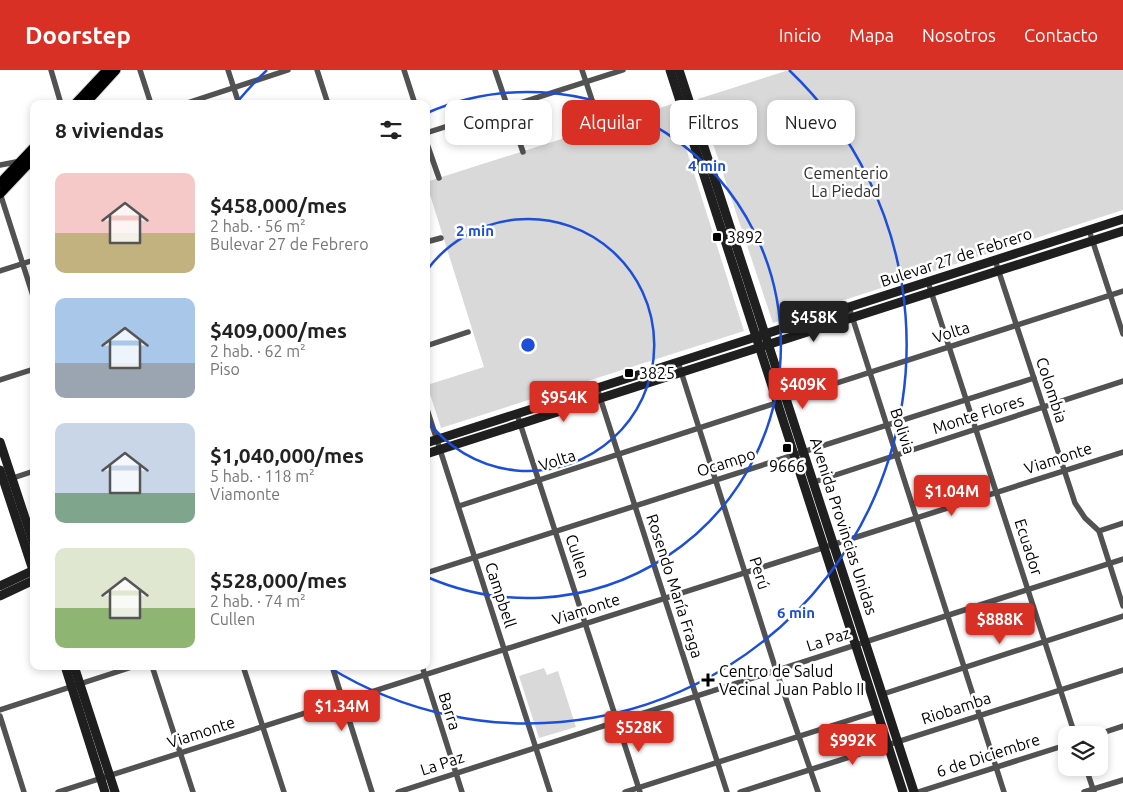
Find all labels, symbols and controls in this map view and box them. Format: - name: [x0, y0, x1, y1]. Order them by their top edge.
- text: Doorstep: [25, 22, 131, 49]
- text: Inicio: [779, 25, 821, 45]
- text: Mapa: [849, 25, 894, 45]
- text: Nosotros: [922, 25, 996, 45]
- text: Contacto: [1024, 25, 1098, 45]
- chip: Comprar: [445, 100, 552, 145]
- chip: Alquilar: [562, 100, 660, 145]
- chip: Filtros: [670, 100, 757, 145]
- chip: Nuevo: [767, 100, 855, 145]
- icon: filters: [377, 116, 405, 144]
- text: 8 viviendas: [55, 118, 164, 142]
- text: 4 min: [688, 157, 726, 174]
- park label: Cementerio La Piedad: [804, 164, 888, 200]
- icon: home: [95, 193, 155, 253]
- text: $458,000/mes: [210, 193, 347, 217]
- text: 2 hab. · 56 m²: [210, 217, 306, 235]
- text: 2 min: [456, 222, 494, 239]
- street label: Bulevar 27 de Febrero: [878, 224, 1034, 290]
- place label: 3892: [727, 228, 763, 246]
- marker: 3892: [711, 231, 723, 243]
- text: Bulevar 27 de Febrero: [210, 235, 369, 253]
- pin: $458K: [779, 300, 849, 343]
- text: $458K: [791, 308, 837, 326]
- icon: home: [95, 318, 155, 378]
- text: $409,000/mes: [210, 318, 347, 342]
- street label: Volta: [930, 318, 972, 346]
- centre of rings: [519, 336, 537, 354]
- text: 2 hab. · 62 m²: [210, 342, 306, 360]
- street label: Colombia: [1033, 355, 1071, 425]
- text: Piso: [210, 360, 240, 378]
- place label: 3825: [639, 364, 675, 382]
- marker: 3825: [623, 367, 635, 379]
- pin: $409K: [768, 368, 838, 410]
- text: $409K: [780, 375, 826, 393]
- pin: $954K: [529, 380, 599, 423]
- text: $954K: [541, 388, 587, 406]
- street label: Monte Flores: [930, 391, 1026, 437]
- street label: Bolivia: [887, 406, 919, 456]
- street label: Avenida Provincias Unidas: [807, 435, 881, 617]
- street label: Viamonte: [1022, 439, 1094, 477]
- marker: 9666: [781, 442, 793, 454]
- icon: home: [95, 443, 155, 503]
- text: $1,040,000/mes: [210, 443, 364, 467]
- street label: Ocampo: [694, 444, 758, 480]
- street label: Volta: [536, 446, 578, 474]
- place label: 9666: [769, 457, 805, 475]
- text: 5 hab. · 118 m²: [210, 467, 315, 485]
- pin: $1.04M: [911, 474, 993, 517]
- text: $1.04M: [925, 482, 979, 500]
- text: Viamonte: [210, 485, 280, 503]
- street label: Rosendo María Fraga: [643, 512, 707, 660]
- street label: Ecuador: [1011, 516, 1047, 578]
- street label: Cullen: [562, 532, 594, 580]
- street label: Perú: [746, 554, 774, 592]
- street label: Campbell: [482, 560, 520, 630]
- icon: home: [95, 568, 155, 628]
- text: $528,000/mes: [210, 568, 347, 592]
- street label: Viamonte: [550, 590, 622, 628]
- text: 2 hab. · 74 m²: [210, 592, 306, 610]
- pin: $888K: [965, 602, 1035, 645]
- text: 6 min: [777, 604, 815, 621]
- text: Cullen: [210, 610, 255, 628]
- text: $888K: [977, 610, 1023, 628]
- street label: La Paz: [804, 623, 852, 655]
- place label: Centro de Salud Vecinal Juan Pablo II: [719, 662, 864, 698]
- marker: Centro de Salud Vecinal Juan Pablo II: [701, 673, 715, 687]
- street label: Riobamba: [919, 688, 993, 728]
- pin: $1.34M: [301, 690, 383, 732]
- street label: Barra: [435, 690, 465, 732]
- text: $1.34M: [315, 697, 369, 715]
- pin: $528K: [604, 710, 674, 753]
- street label: Viamonte: [165, 713, 237, 751]
- text: $528K: [616, 718, 662, 736]
- pin: $992K: [818, 724, 888, 766]
- map controls: [1058, 726, 1108, 776]
- button: layers: [1058, 726, 1108, 776]
- street label: 6 de Diciembre: [934, 730, 1042, 780]
- text: $992K: [830, 731, 876, 749]
- street label: La Paz: [418, 747, 466, 779]

